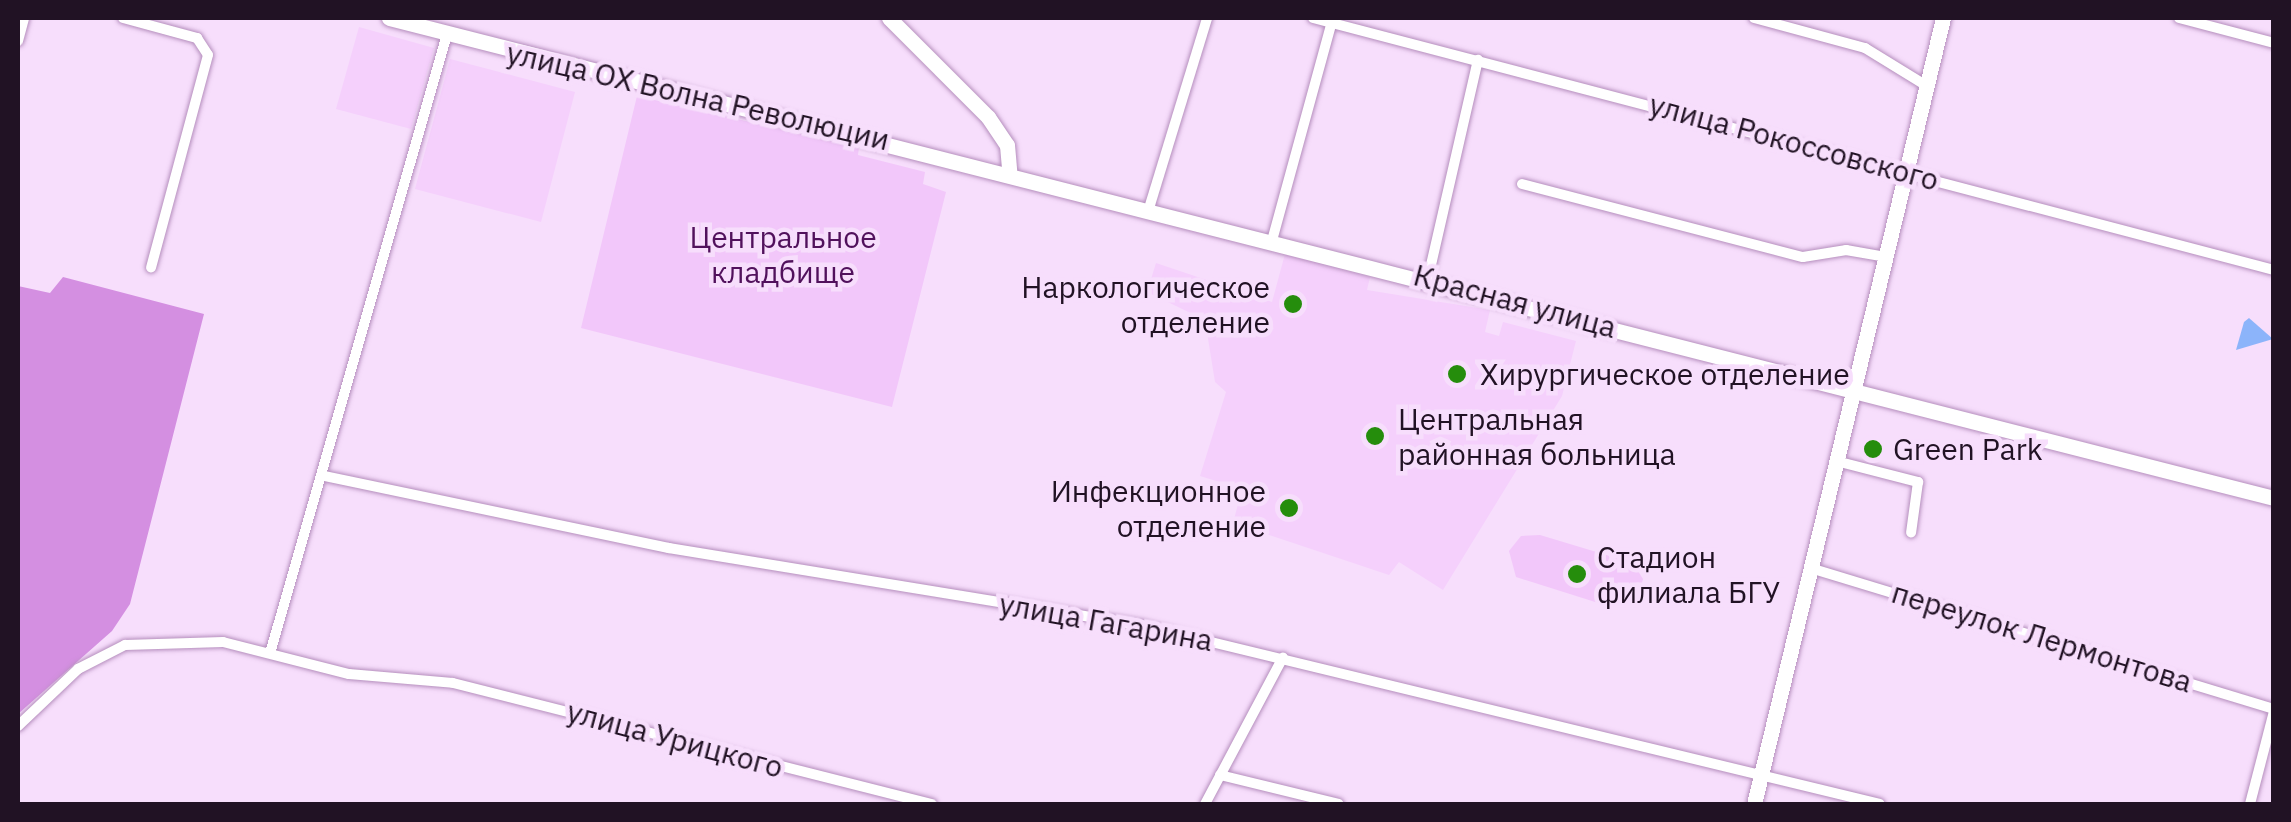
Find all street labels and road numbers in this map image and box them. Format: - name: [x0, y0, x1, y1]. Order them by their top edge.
- street label: улица ОХ Волна Революции: [503, 34, 893, 158]
- street label: улица Рокоссовского: [1645, 86, 1943, 198]
- street label: Красная улица: [1410, 257, 1620, 345]
- street label: переулок Лермонтова: [1888, 574, 2196, 700]
- street label: улица Гагарина: [997, 586, 1215, 658]
- street label: улица Урицкого: [563, 693, 787, 785]

